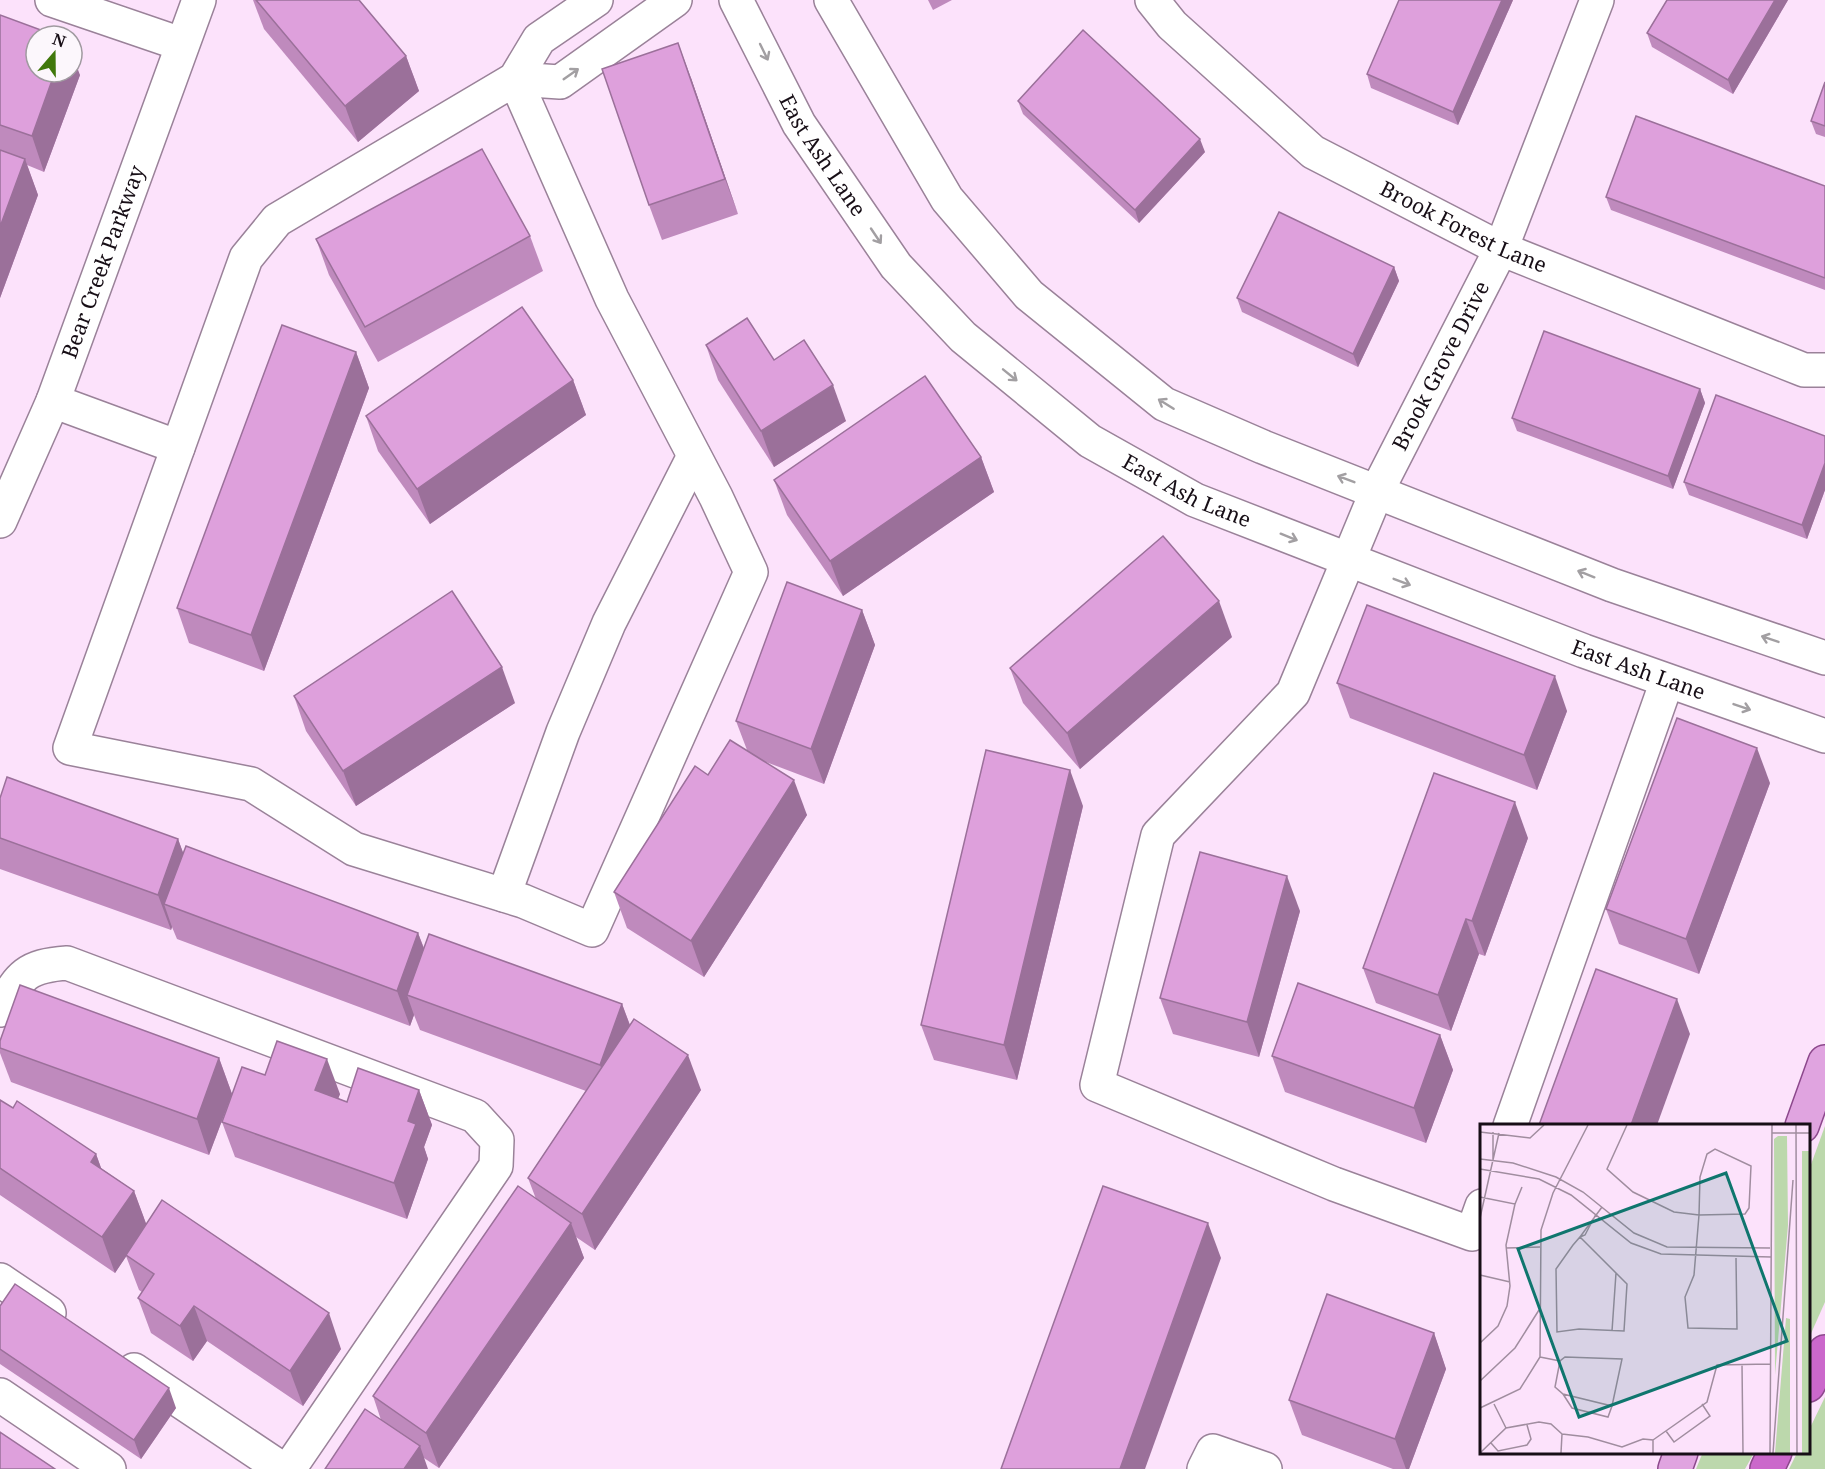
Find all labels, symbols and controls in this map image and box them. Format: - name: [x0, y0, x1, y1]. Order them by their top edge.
- north arrow: [24, 24, 84, 84]
- text: N: [49, 27, 69, 53]
- one-way arrow: [758, 42, 770, 60]
- one-way arrow: [562, 68, 579, 80]
- street label: East Ash Lane: [773, 89, 873, 221]
- street label: Bear Creek Parkway: [55, 161, 151, 362]
- street label: Brook Forest Lane: [1375, 174, 1551, 279]
- one-way arrow: [869, 227, 882, 244]
- street label: Brook Grove Drive: [1385, 276, 1495, 455]
- one-way arrow: [1002, 369, 1018, 382]
- one-way arrow: [1158, 398, 1175, 410]
- street label: East Ash Lane: [1118, 447, 1255, 533]
- one-way arrow: [1337, 473, 1356, 484]
- one-way arrow: [1279, 533, 1297, 544]
- one-way arrow: [1577, 568, 1595, 579]
- one-way arrow: [1392, 577, 1411, 588]
- street label: East Ash Lane: [1568, 632, 1709, 706]
- one-way arrow: [1761, 632, 1780, 643]
- one-way arrow: [1733, 703, 1751, 714]
- inset map: [1480, 1124, 1810, 1454]

